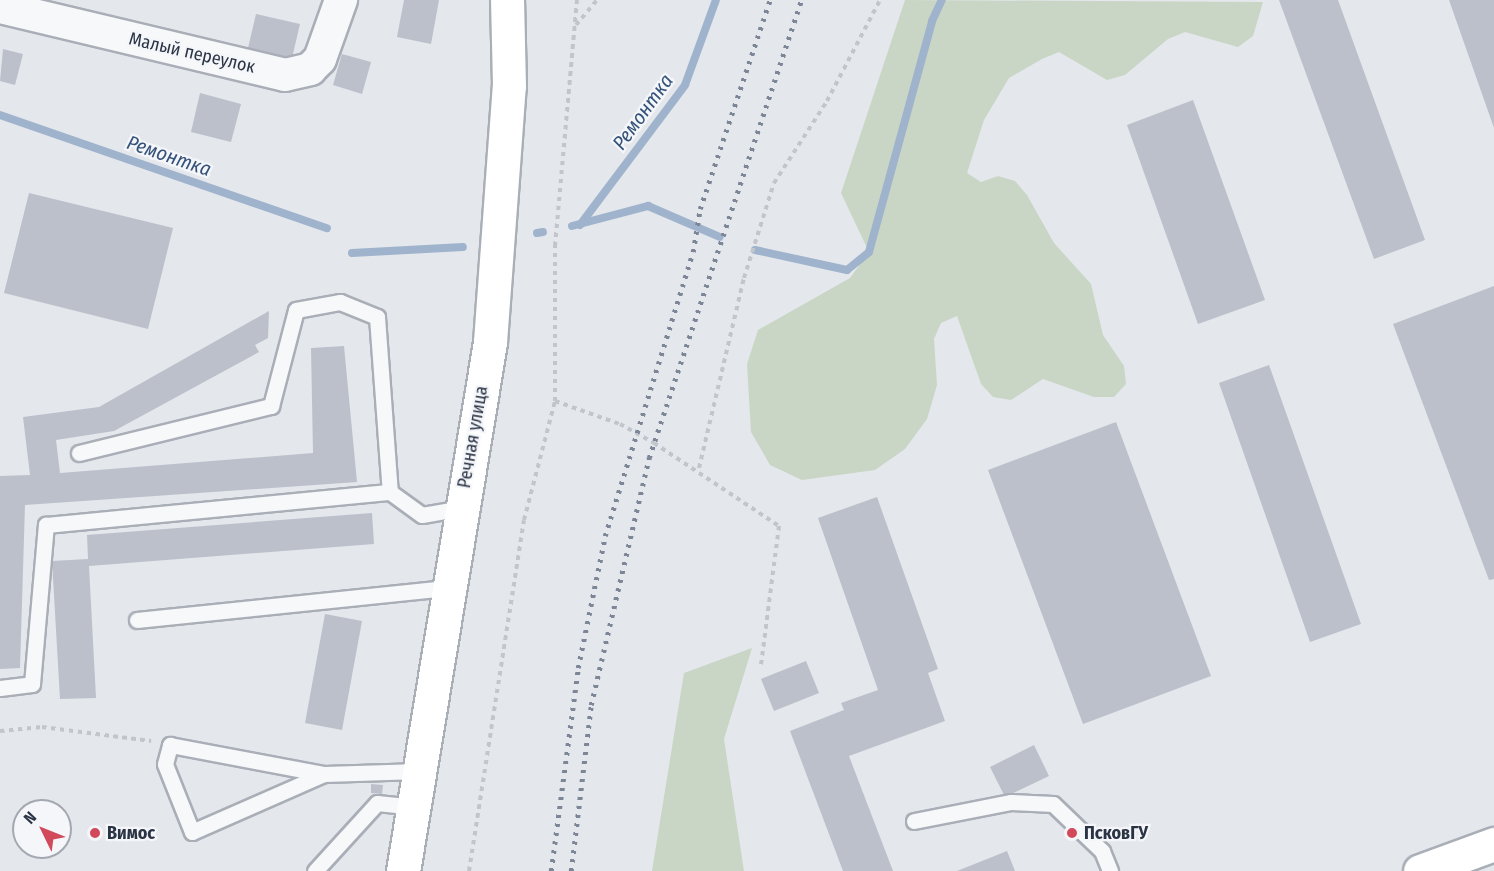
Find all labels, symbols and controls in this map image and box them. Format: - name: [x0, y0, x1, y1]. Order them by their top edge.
- street label: Малый переулок: [127, 28, 257, 78]
- water label: Ремонтка: [608, 70, 678, 154]
- water label: Ремонтка: [124, 130, 214, 182]
- street label: Речная улица: [453, 384, 493, 490]
- north arrow: [12, 799, 72, 859]
- text: N: [20, 808, 40, 828]
- place label: Вимос: [107, 822, 155, 844]
- place label: ПсковГУ: [1084, 822, 1148, 844]
- marker: Вимос: [88, 826, 102, 840]
- marker: ПсковГУ: [1065, 826, 1079, 840]

